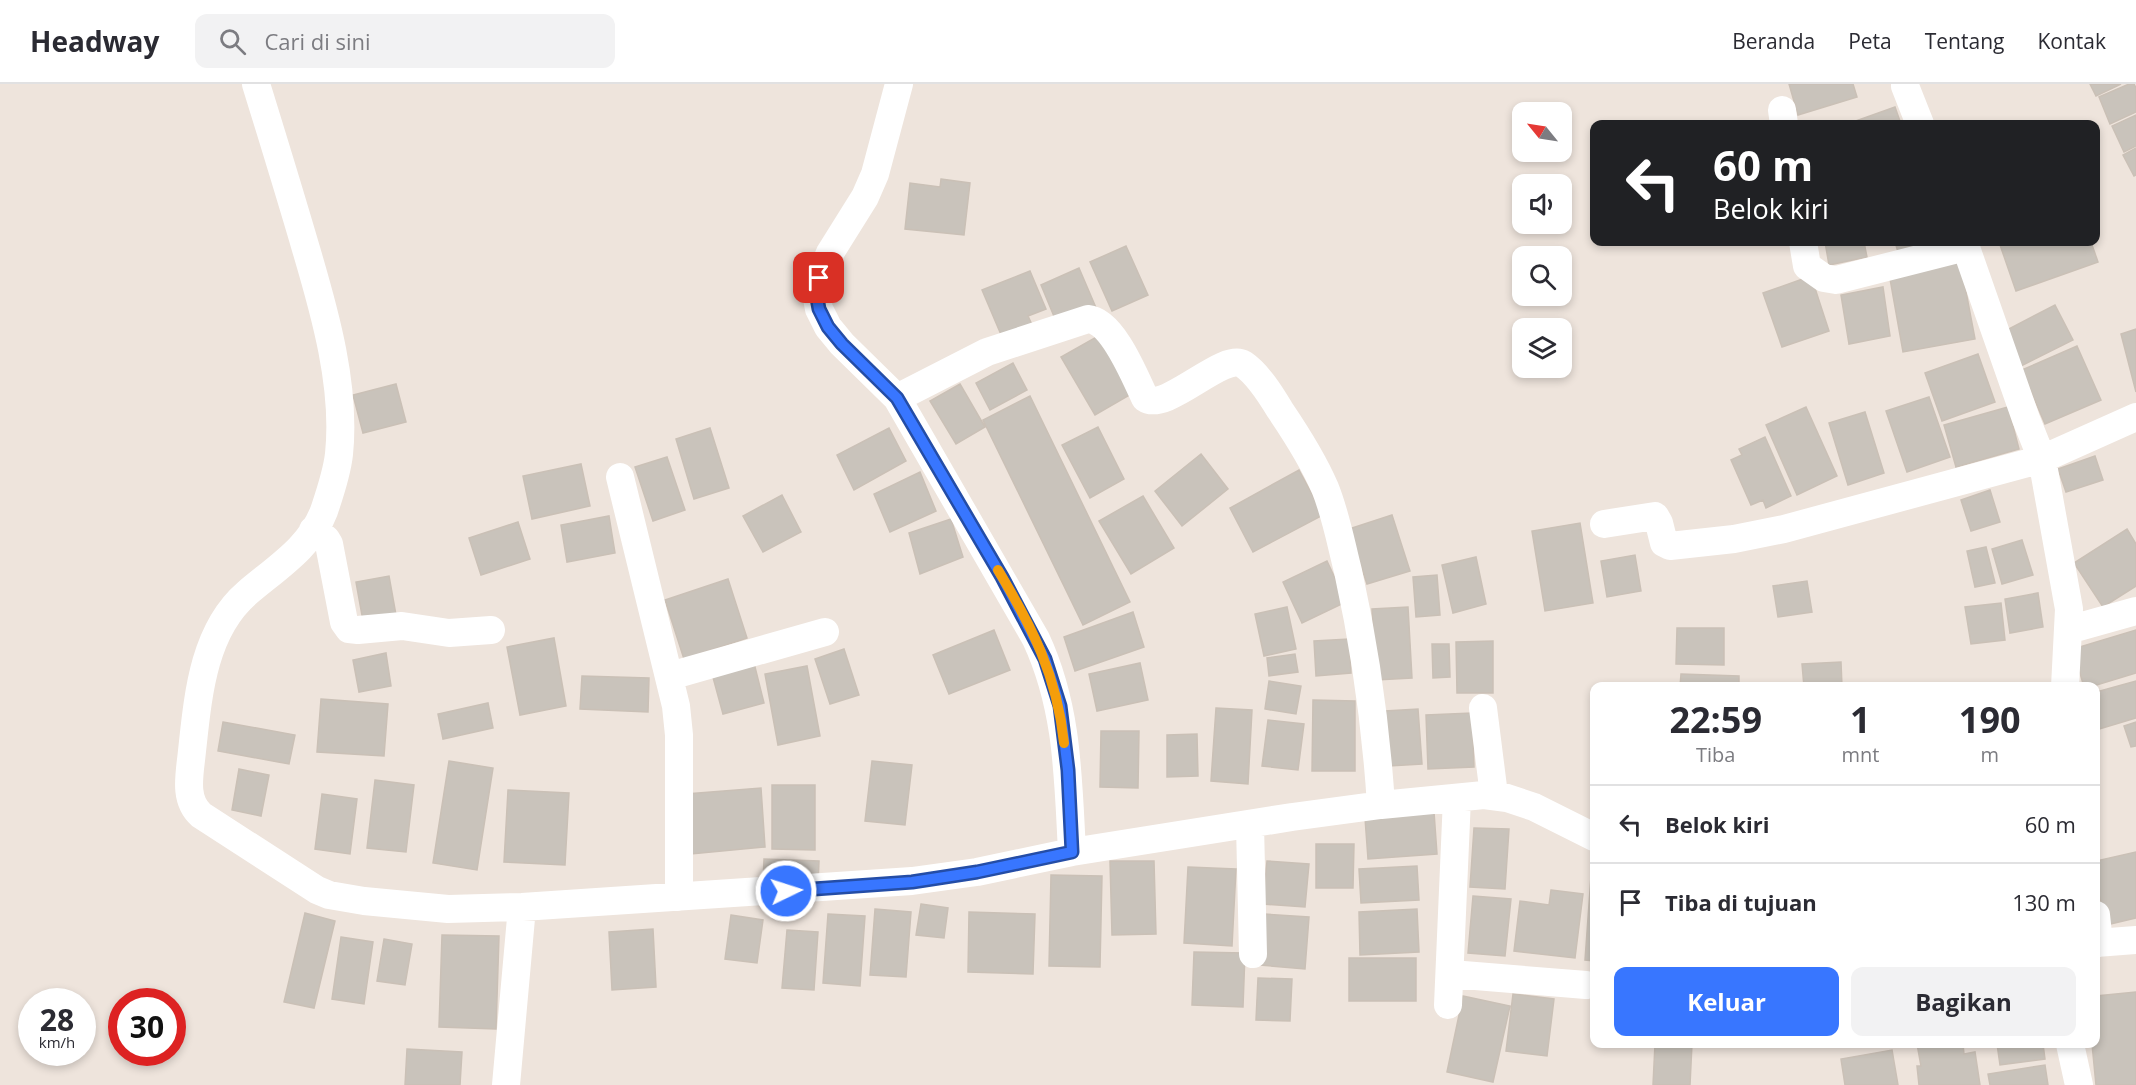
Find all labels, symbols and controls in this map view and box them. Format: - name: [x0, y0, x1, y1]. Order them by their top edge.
- search box: [195, 14, 615, 68]
- text: Headway: [30, 22, 159, 60]
- icon: search: [216, 25, 249, 58]
- text: Cari di sini: [264, 26, 371, 56]
- text: Beranda: [1732, 27, 1815, 55]
- text: Peta: [1848, 27, 1892, 55]
- text: Tentang: [1925, 27, 2004, 55]
- text: Kontak: [2037, 27, 2106, 55]
- north arrow: [1512, 102, 1572, 162]
- map controls: [1512, 102, 1572, 378]
- text: 60 m: [1713, 136, 1813, 193]
- icon: left: [1614, 144, 1692, 222]
- button: sound: [1512, 174, 1572, 234]
- text: Belok kiri: [1713, 190, 1829, 227]
- button: search: [1512, 246, 1572, 306]
- pin: [793, 252, 844, 303]
- icon: arrive: [802, 261, 835, 294]
- button: layers: [1512, 318, 1572, 378]
- text: 22:59: [1669, 695, 1762, 744]
- text: 1: [1850, 695, 1871, 744]
- text: 190: [1959, 695, 2021, 744]
- text: Tiba: [1696, 741, 1735, 768]
- text: mnt: [1841, 741, 1879, 768]
- text: m: [1980, 741, 1999, 768]
- icon: left: [1614, 808, 1647, 841]
- text: Belok kiri: [1665, 809, 1770, 839]
- text: 60 m: [2025, 809, 2076, 839]
- position arrow: [754, 859, 818, 923]
- icon: arrive: [1614, 886, 1647, 919]
- text: Tiba di tujuan: [1665, 887, 1817, 917]
- text: 130 m: [2012, 887, 2076, 917]
- button: Keluar: [1614, 967, 1839, 1036]
- button: Bagikan: [1851, 967, 2076, 1036]
- speed limit sign: 30: [108, 988, 186, 1066]
- text: 28: [40, 999, 74, 1040]
- text: km/h: [39, 1032, 75, 1052]

